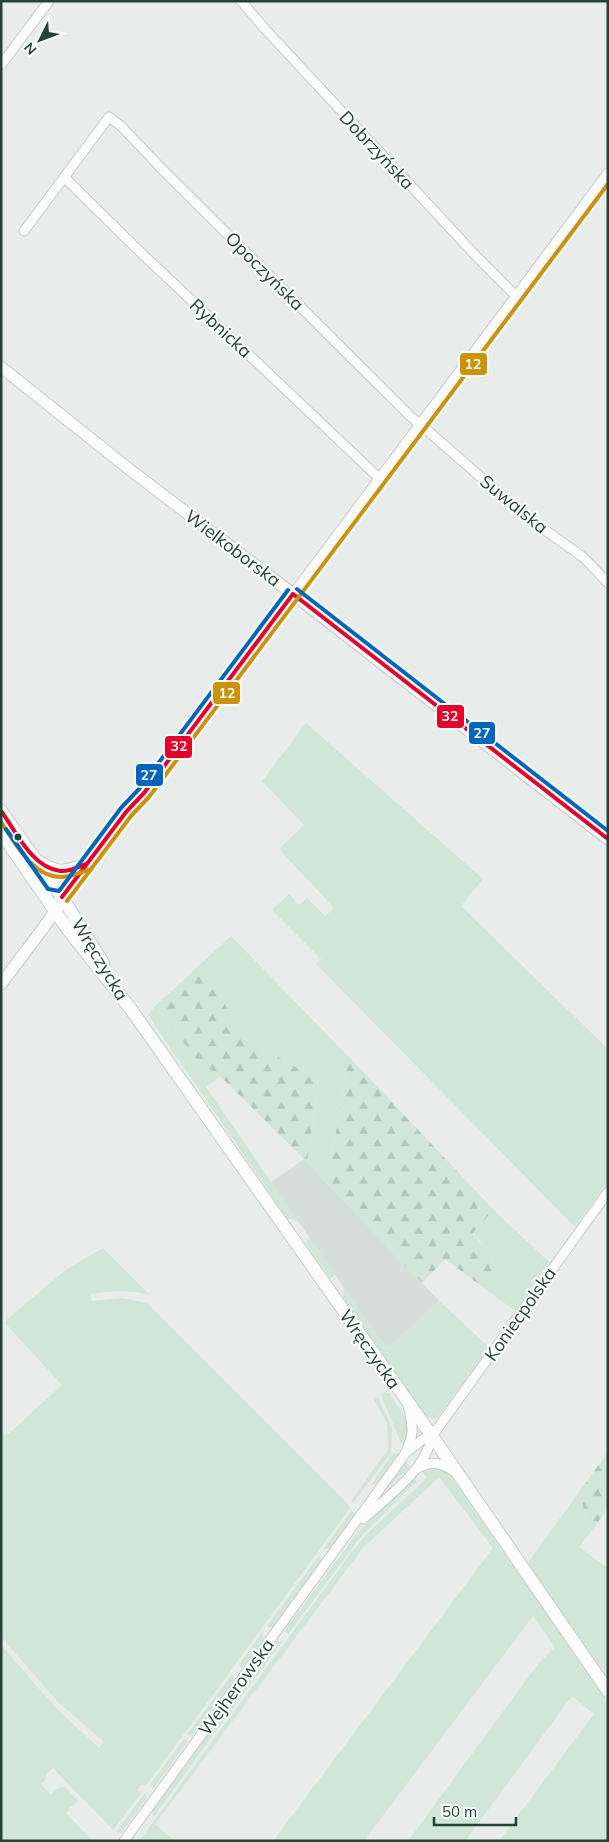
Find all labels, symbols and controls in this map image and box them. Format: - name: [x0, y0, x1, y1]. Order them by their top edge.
- north arrow: [15, 15, 65, 65]
- text: N: [20, 39, 41, 59]
- street label: Dobrzyńska: [335, 106, 419, 194]
- street label: Opoczyńska: [221, 227, 309, 315]
- street label: Rybnicka: [185, 293, 257, 363]
- line badge: 12: [459, 352, 488, 376]
- text: 12: [465, 355, 481, 373]
- street label: Suwalska: [475, 470, 553, 538]
- street label: Wielkoborska: [181, 504, 285, 592]
- line badge: 12: [212, 681, 241, 705]
- text: 12: [219, 684, 235, 702]
- line badge: 32: [436, 704, 465, 729]
- text: 32: [442, 707, 458, 725]
- line badge: 27: [468, 721, 496, 745]
- text: 27: [474, 724, 490, 742]
- line badge: 32: [164, 735, 193, 759]
- text: 32: [171, 737, 187, 755]
- line badge: 27: [135, 763, 164, 787]
- text: 27: [141, 766, 157, 784]
- unlabelled marker: [13, 832, 23, 842]
- street label: Wręczycka: [67, 914, 133, 1004]
- street label: Koniecpolska: [479, 1263, 561, 1365]
- street label: Wręczycka: [334, 1305, 406, 1393]
- street label: Wejherowska: [193, 1634, 279, 1740]
- scale bar: [434, 1794, 516, 1826]
- text: 50 m: [442, 1802, 477, 1821]

